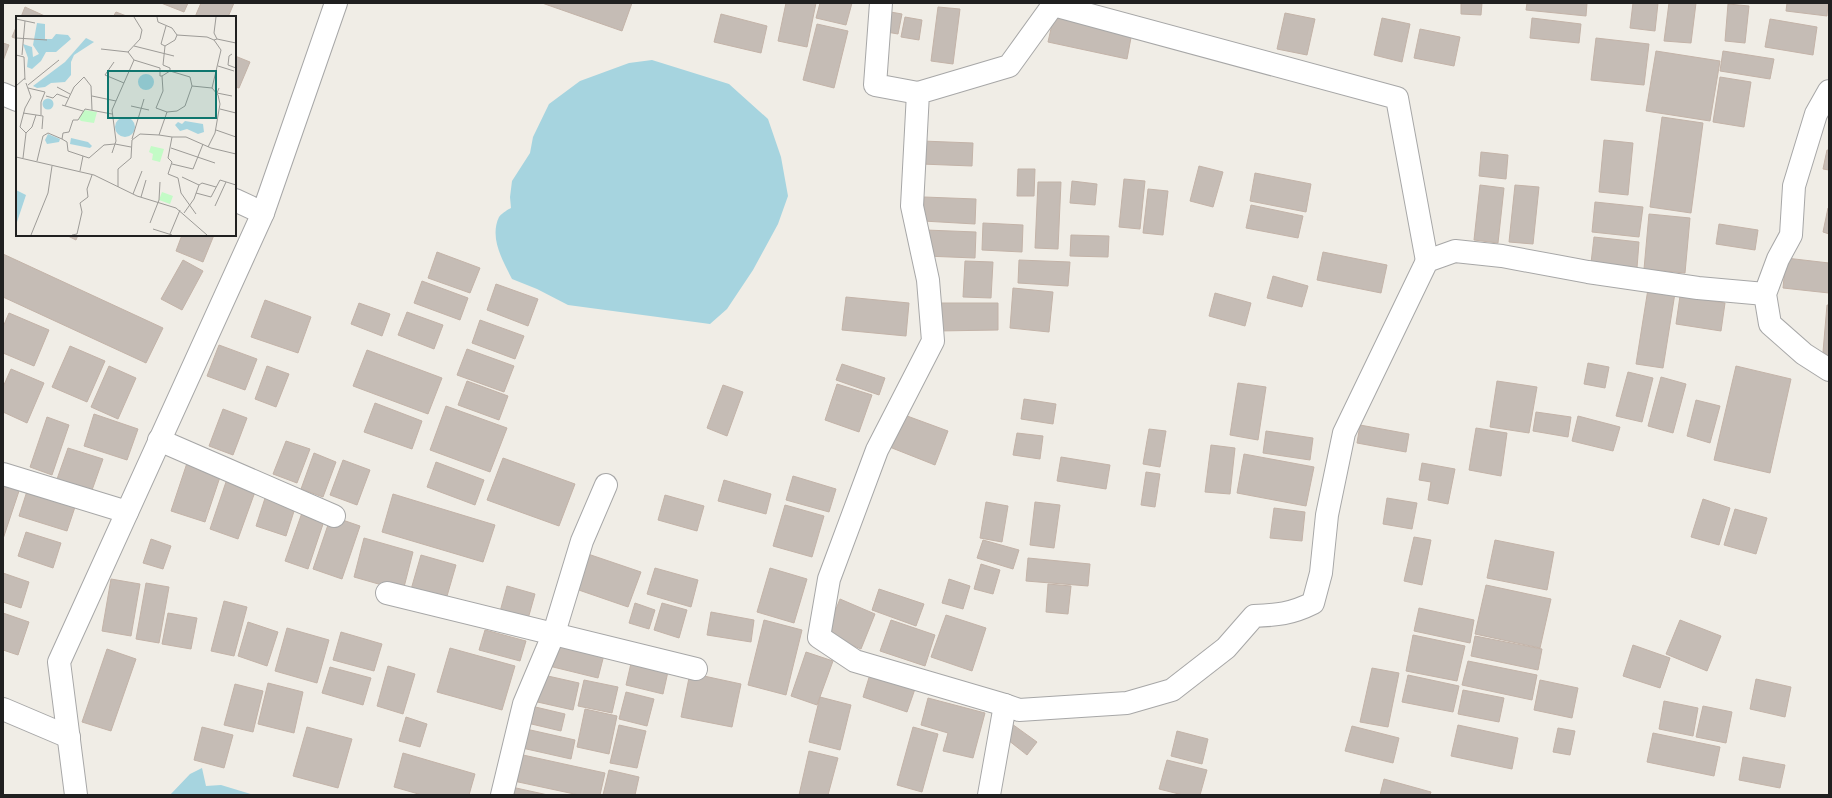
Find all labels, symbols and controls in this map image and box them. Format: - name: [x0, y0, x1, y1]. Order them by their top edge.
- inset map: [16, 16, 236, 236]

